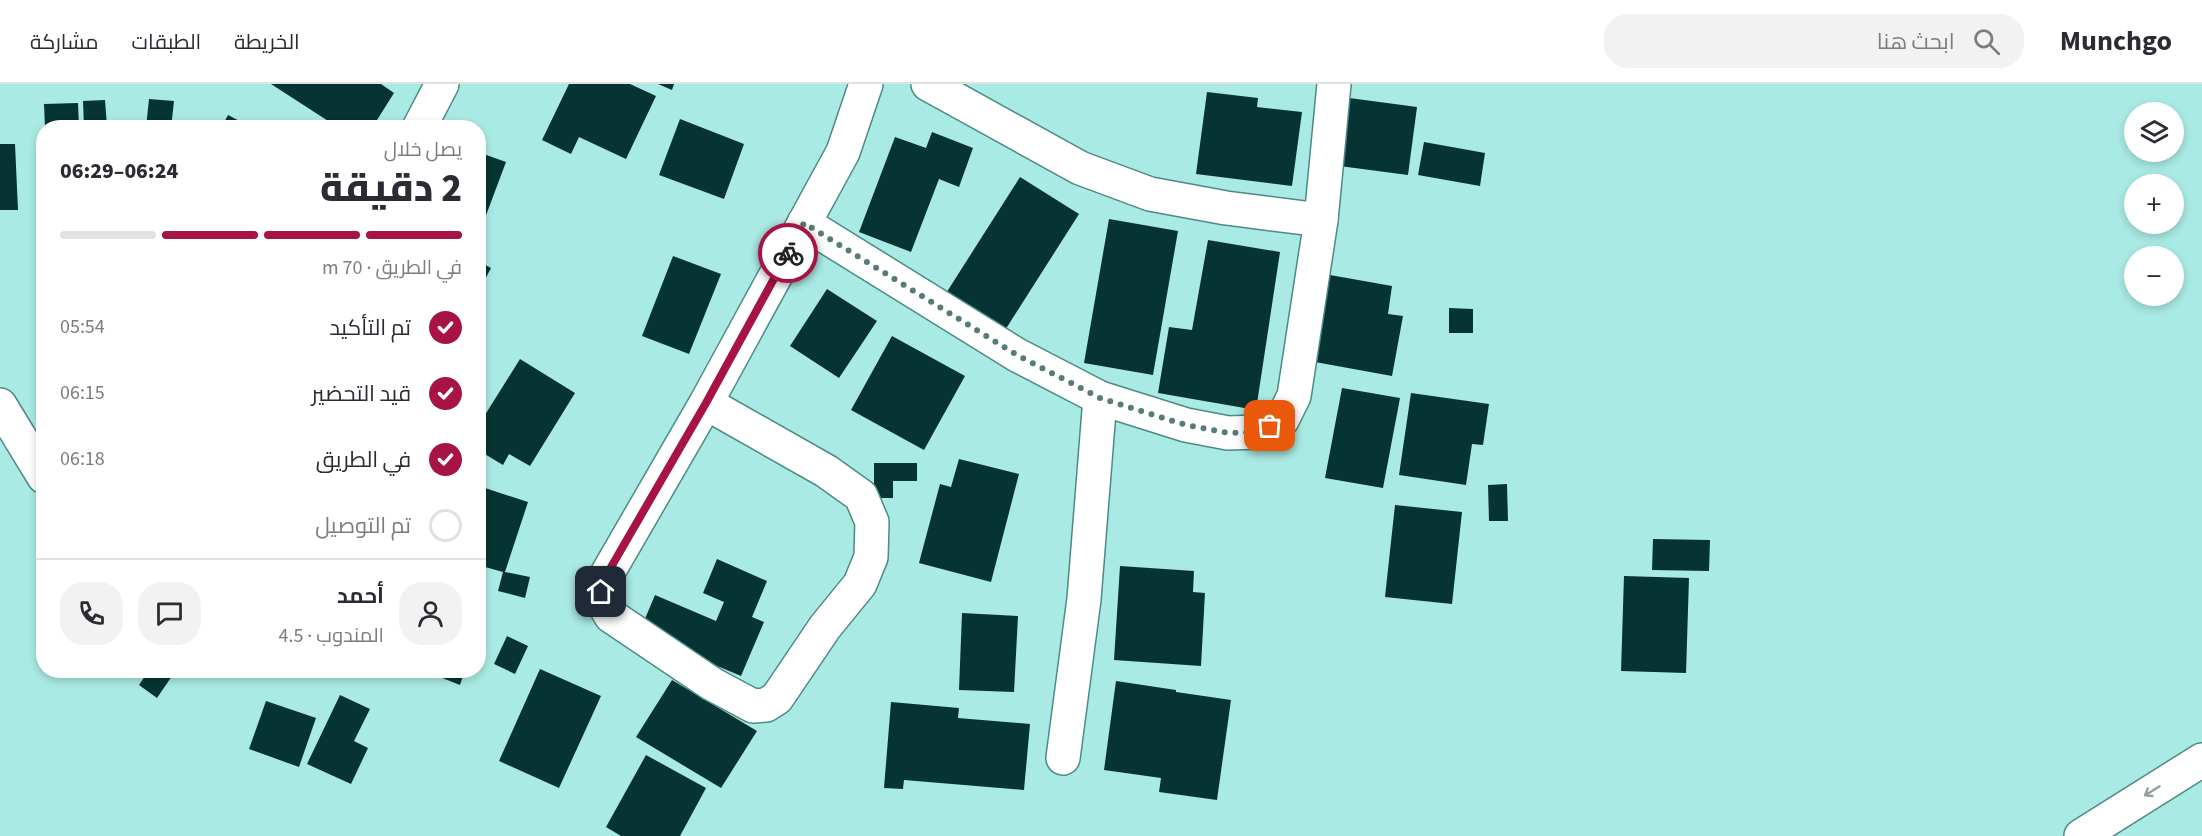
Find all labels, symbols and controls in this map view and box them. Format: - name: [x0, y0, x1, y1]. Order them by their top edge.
- search box: [1604, 14, 2024, 68]
- text: Munchgo: [2060, 21, 2172, 61]
- icon: search: [1970, 25, 2003, 58]
- text: ابحث هنا: [1877, 26, 1955, 58]
- text: مشاركة: [30, 27, 99, 57]
- text: الطبقات: [132, 27, 201, 57]
- text: الخريطة: [234, 27, 300, 57]
- map controls: [2124, 102, 2184, 306]
- button: layers: [2124, 102, 2184, 162]
- text: يصل خلال: [384, 136, 462, 164]
- text: 06:24–06:29: [60, 155, 178, 187]
- text: 2 دقيقة: [320, 161, 462, 217]
- button: +: [2124, 174, 2184, 234]
- courier: [758, 223, 818, 283]
- icon: bike: [772, 237, 805, 270]
- button: −: [2124, 246, 2184, 306]
- text: في الطريق · 70 m: [322, 254, 462, 282]
- icon: check: [429, 311, 462, 344]
- text: تم التأكيد: [329, 312, 411, 344]
- text: 05:54: [60, 313, 105, 341]
- icon: check: [429, 377, 462, 410]
- text: قيد التحضير: [311, 378, 411, 410]
- text: 06:15: [60, 379, 105, 407]
- pin: [1244, 400, 1295, 451]
- icon: bag: [1253, 409, 1286, 442]
- icon: check: [429, 443, 462, 476]
- text: في الطريق: [316, 444, 411, 476]
- text: 06:18: [60, 445, 105, 473]
- text: تم التوصيل: [315, 510, 411, 542]
- pin: [575, 566, 626, 617]
- icon: home: [584, 575, 617, 608]
- text: أحمد: [337, 580, 384, 612]
- button: phone: [60, 582, 123, 645]
- button: chat: [138, 582, 201, 645]
- button: person: [399, 582, 462, 645]
- text: المندوب · 4.5: [278, 622, 384, 650]
- one-way arrow: [2144, 785, 2161, 798]

